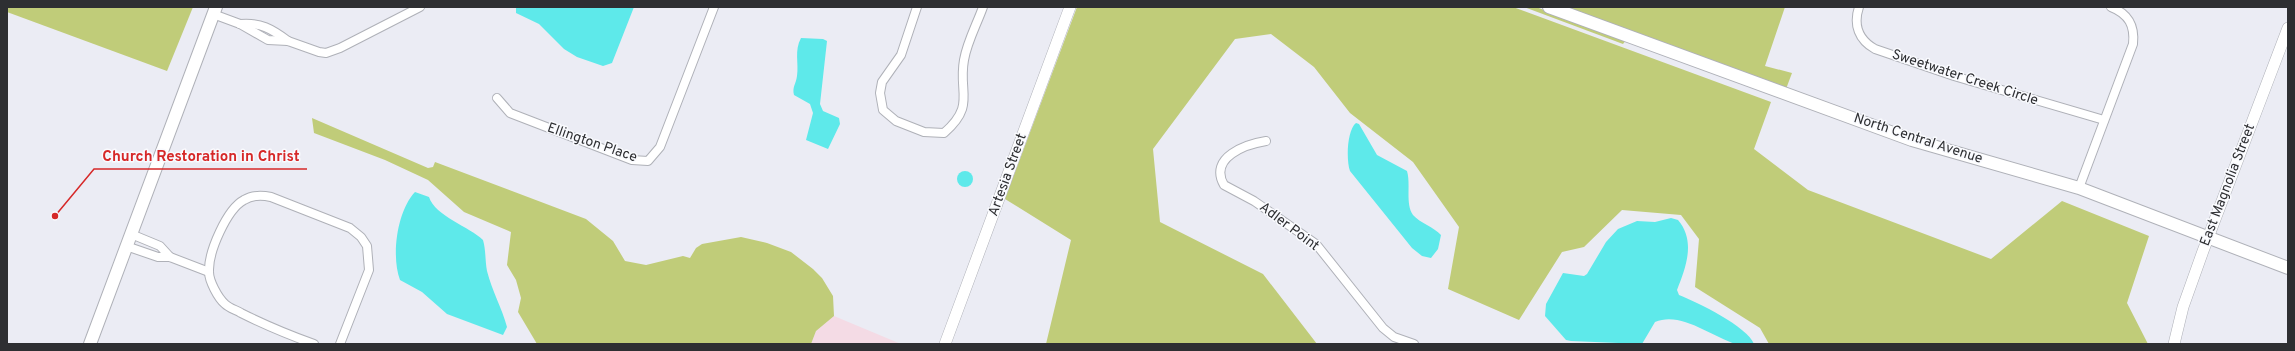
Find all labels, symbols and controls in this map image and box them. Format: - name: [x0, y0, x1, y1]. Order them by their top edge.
- street label: Sweetwater Creek Circle: [1890, 46, 2040, 110]
- street label: North Central Avenue: [1851, 110, 1985, 168]
- street label: Ellington Place: [545, 120, 639, 166]
- street label: East Magnolia Street: [2197, 122, 2259, 248]
- street label: Artesia Street: [985, 131, 1031, 219]
- callout: Church Restoration in Christ: [94, 142, 307, 169]
- text: Church Restoration in Christ: [102, 148, 300, 167]
- street label: Adler Point: [1256, 199, 1322, 255]

